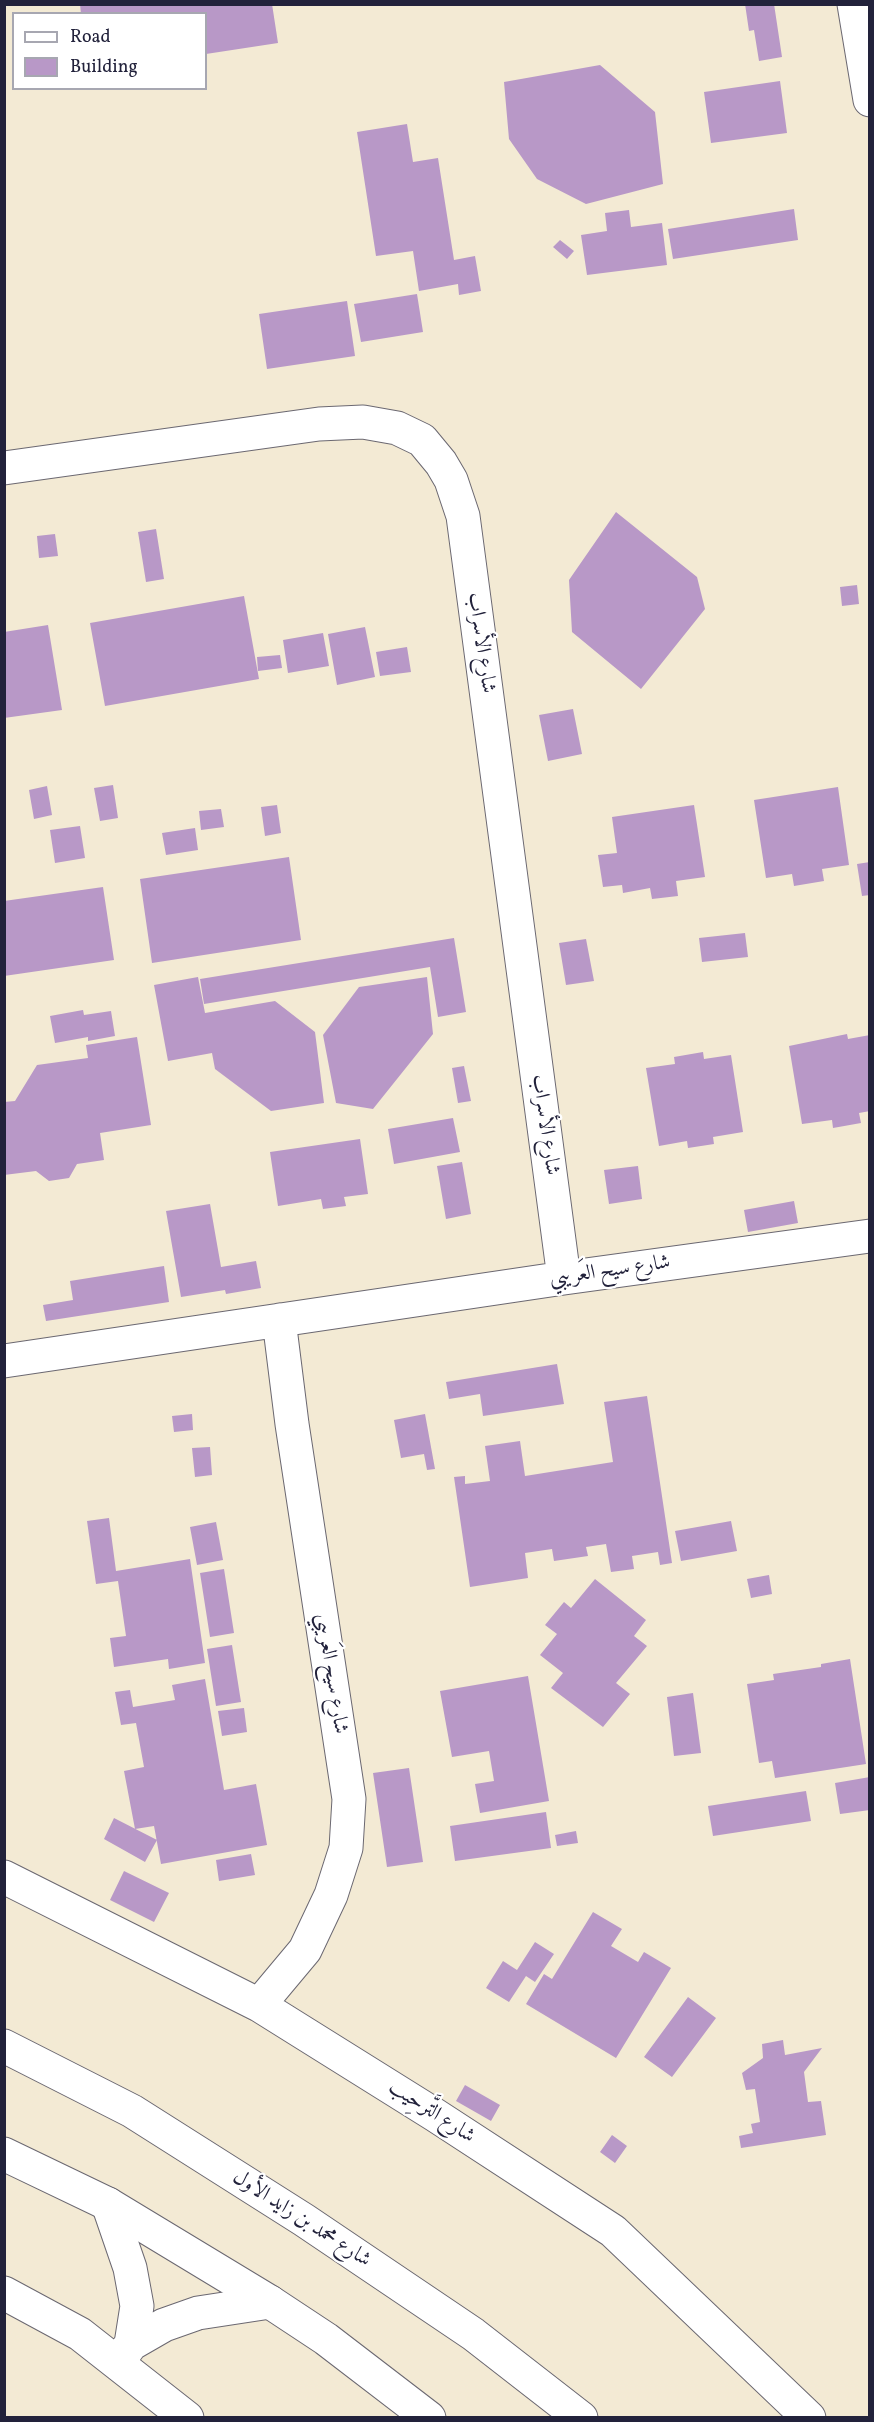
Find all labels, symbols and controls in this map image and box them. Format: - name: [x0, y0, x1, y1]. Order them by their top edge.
- legend: [12, 12, 207, 90]
- text: Road: [70, 25, 111, 50]
- text: Building: [70, 55, 138, 80]
- street label: شارع الأسراب: [460, 591, 500, 695]
- street label: شارع الأسراب: [524, 1073, 564, 1177]
- street label: شارع سيح العَريبي: [548, 1251, 672, 1293]
- street label: شارع سيح العَريبي: [308, 1612, 352, 1736]
- street label: شارع التَّرحِيب: [383, 2076, 479, 2150]
- street label: شارع محمد بن زايد الأول: [227, 2166, 375, 2274]

